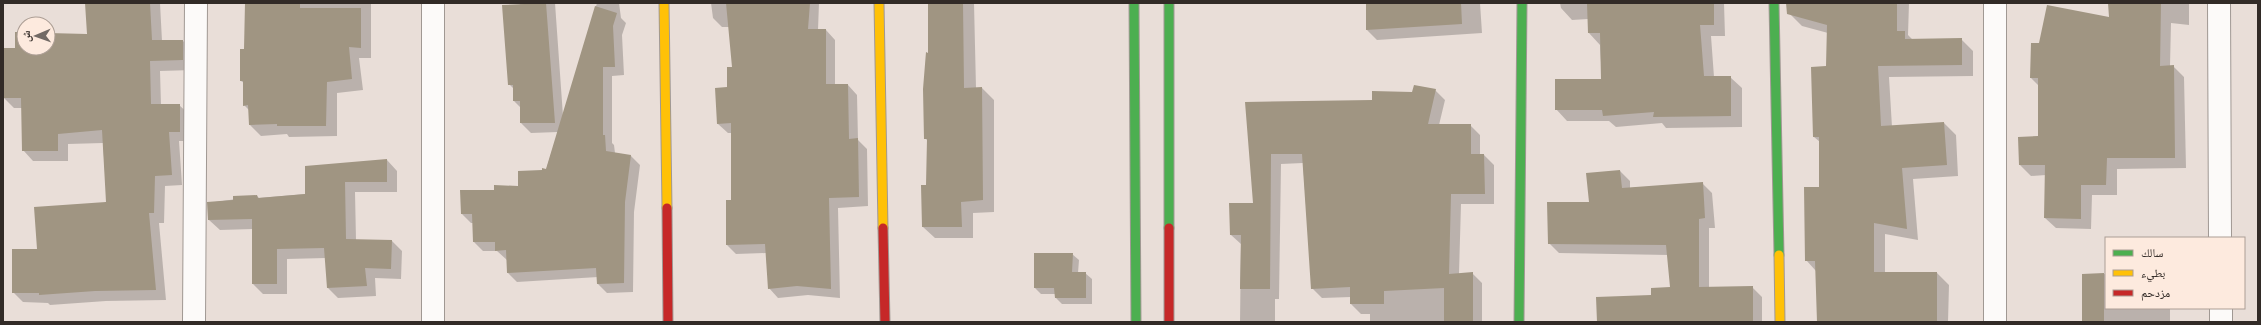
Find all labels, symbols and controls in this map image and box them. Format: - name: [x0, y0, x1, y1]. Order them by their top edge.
- north arrow: [16, 16, 56, 56]
- text: ش: [19, 30, 34, 42]
- legend: [2105, 237, 2245, 309]
- text: سالك: [2141, 245, 2163, 260]
- text: بطيء: [2141, 265, 2165, 283]
- text: مزدحم: [2141, 285, 2170, 301]

